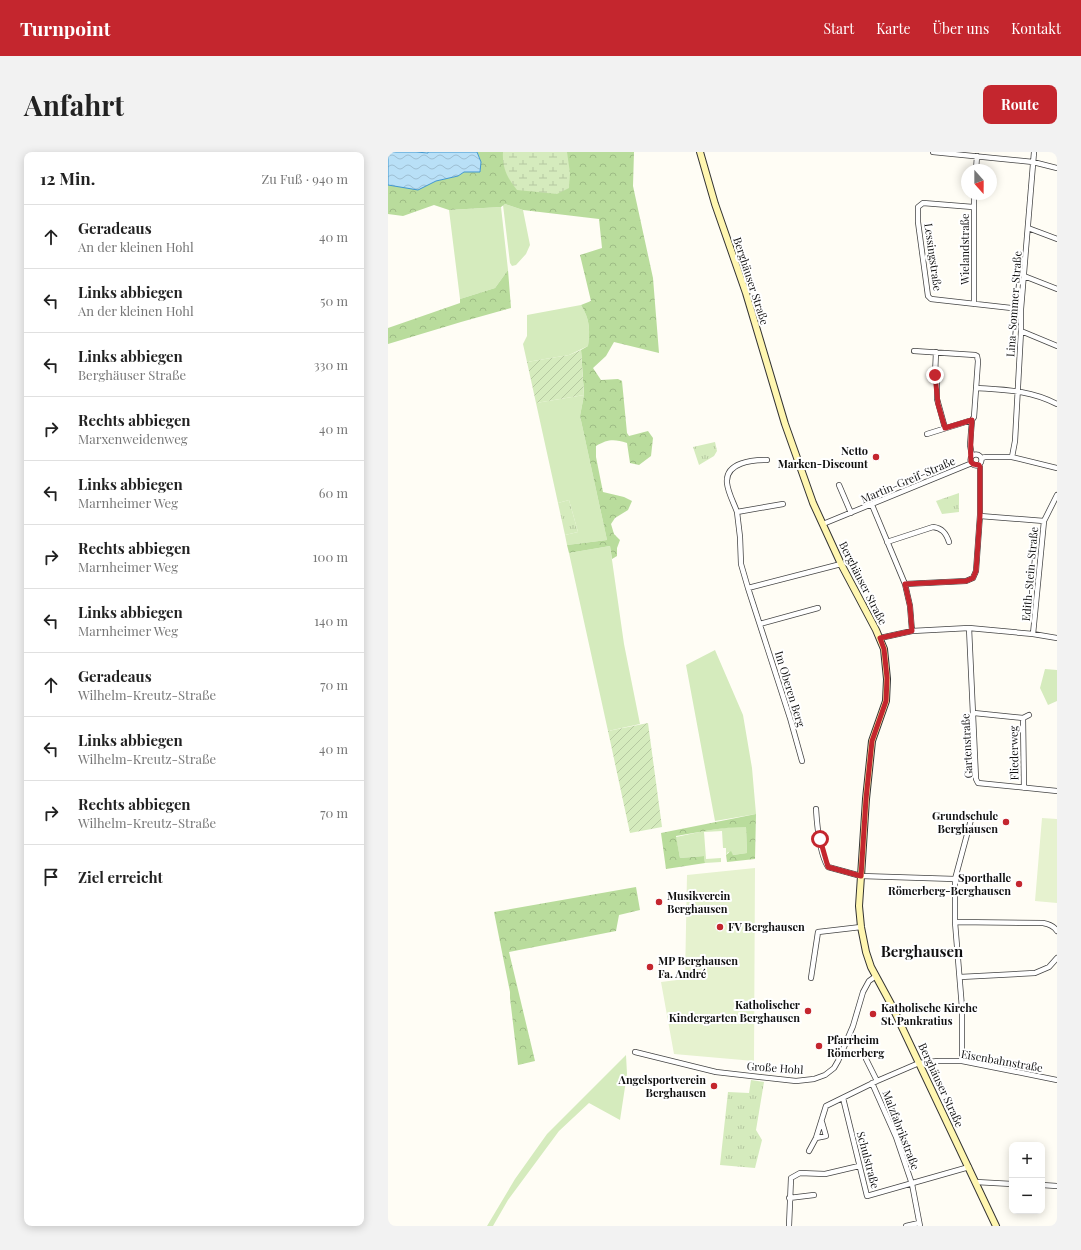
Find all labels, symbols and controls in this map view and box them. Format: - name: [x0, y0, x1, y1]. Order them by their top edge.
- text: Turnpoint: [20, 15, 110, 41]
- text: Start: [823, 19, 854, 38]
- text: Karte: [876, 19, 911, 38]
- text: Über uns: [933, 19, 989, 38]
- text: Kontakt: [1011, 19, 1061, 38]
- button: Route: [983, 85, 1057, 124]
- text: Anfahrt: [24, 86, 124, 123]
- north arrow: [961, 164, 997, 200]
- text: 12 Min.: [40, 167, 95, 189]
- text: Zu Fuß · 940 m: [262, 170, 348, 187]
- street label: Wielandstraße: [957, 213, 972, 286]
- text: Geradeaus: [78, 218, 152, 238]
- street label: Lessingstraße: [921, 222, 946, 292]
- icon: ahead: [40, 226, 62, 248]
- text: 40 m: [319, 228, 348, 245]
- street label: Berghäuser Straße: [730, 235, 773, 327]
- text: An der kleinen Hohl: [78, 238, 194, 255]
- street label: Lina-Sommer-Straße: [1002, 250, 1025, 358]
- text: Links abbiegen: [78, 282, 183, 302]
- icon: left: [40, 290, 62, 312]
- text: 50 m: [320, 292, 348, 309]
- text: An der kleinen Hohl: [78, 302, 194, 319]
- text: Links abbiegen: [78, 346, 183, 366]
- icon: left: [40, 354, 62, 376]
- text: 330 m: [314, 356, 348, 373]
- text: Berghäuser Straße: [78, 366, 186, 383]
- route end: [926, 366, 944, 384]
- text: Rechts abbiegen: [78, 410, 191, 430]
- icon: right: [40, 418, 62, 440]
- text: 40 m: [319, 420, 348, 437]
- text: Marxenweidenweg: [78, 430, 188, 447]
- place label: Netto Marken-Discount: [778, 443, 868, 471]
- marker: Netto Marken-Discount: [871, 452, 881, 462]
- street label: Martin-Greif-Straße: [858, 453, 958, 506]
- text: Links abbiegen: [78, 474, 183, 494]
- icon: left: [40, 482, 62, 504]
- text: 60 m: [319, 484, 348, 501]
- text: Marnheimer Weg: [78, 494, 178, 511]
- street label: Edith-Stein-Straße: [1018, 526, 1041, 622]
- text: Rechts abbiegen: [78, 538, 191, 558]
- street label: Berghäuser Straße: [836, 539, 891, 627]
- icon: right: [40, 546, 62, 568]
- text: 100 m: [313, 548, 348, 565]
- text: Marnheimer Weg: [78, 558, 178, 575]
- text: Links abbiegen: [78, 602, 183, 622]
- icon: left: [40, 610, 62, 632]
- text: 140 m: [314, 612, 348, 629]
- text: Marnheimer Weg: [78, 622, 178, 639]
- street label: Im Oberen Berg: [772, 649, 809, 729]
- text: Geradeaus: [78, 666, 152, 686]
- icon: ahead: [40, 674, 62, 696]
- text: 70 m: [320, 676, 348, 693]
- text: Wilhelm-Kreutz-Straße: [78, 686, 216, 703]
- street label: Gartenstraße: [957, 713, 976, 779]
- street label: Fliederweg: [1006, 725, 1021, 780]
- text: Links abbiegen: [78, 730, 183, 750]
- icon: left: [40, 738, 62, 760]
- text: 40 m: [319, 740, 348, 757]
- text: Wilhelm-Kreutz-Straße: [78, 750, 216, 767]
- text: Rechts abbiegen: [78, 794, 191, 814]
- icon: right: [40, 802, 62, 824]
- text: 70 m: [320, 804, 348, 821]
- place label: Grundschule Berghausen: [932, 808, 998, 836]
- text: Wilhelm-Kreutz-Straße: [78, 814, 216, 831]
- marker: Grundschule Berghausen: [1001, 817, 1011, 827]
- route start: [811, 830, 829, 848]
- icon: arrive: [40, 866, 62, 888]
- text: Ziel erreicht: [78, 867, 163, 887]
- place label: Sporthalle Römerberg-Berghausen: [888, 870, 1011, 898]
- marker: Sporthalle Römerberg-Berghausen: [1014, 879, 1024, 889]
- place label: Musikverein Berghausen: [667, 888, 731, 916]
- marker: Musikverein Berghausen: [654, 897, 664, 907]
- place label: FV Berghausen: [728, 919, 805, 934]
- marker: FV Berghausen: [715, 922, 725, 932]
- district label: Berghausen: [881, 941, 964, 961]
- place label: MP Berghausen Fa. André: [658, 953, 738, 981]
- marker: MP Berghausen Fa. André: [645, 962, 655, 972]
- place label: Katholischer Kindergarten Berghausen: [669, 997, 801, 1025]
- place label: Katholische Kirche St. Pankratius: [881, 1000, 978, 1028]
- marker: Katholischer Kindergarten Berghausen: [803, 1006, 813, 1016]
- marker: Katholische Kirche St. Pankratius: [868, 1009, 878, 1019]
- place label: Pfarrheim Römerberg: [827, 1032, 885, 1060]
- street label: Berghäuser Straße: [915, 1040, 968, 1130]
- marker: Pfarrheim Römerberg: [814, 1041, 824, 1051]
- street label: Eisenbahnstraße: [960, 1046, 1045, 1075]
- street label: Große Hohl: [746, 1058, 804, 1077]
- place label: Angelsportverein Berghausen: [618, 1072, 706, 1100]
- marker: Angelsportverein Berghausen: [709, 1081, 719, 1091]
- street label: Malzfabrikstraße: [879, 1088, 924, 1172]
- street label: Schulstraße: [854, 1130, 883, 1190]
- map controls: [1009, 1142, 1045, 1214]
- button: +: [1009, 1142, 1045, 1178]
- button: −: [1009, 1178, 1045, 1214]

